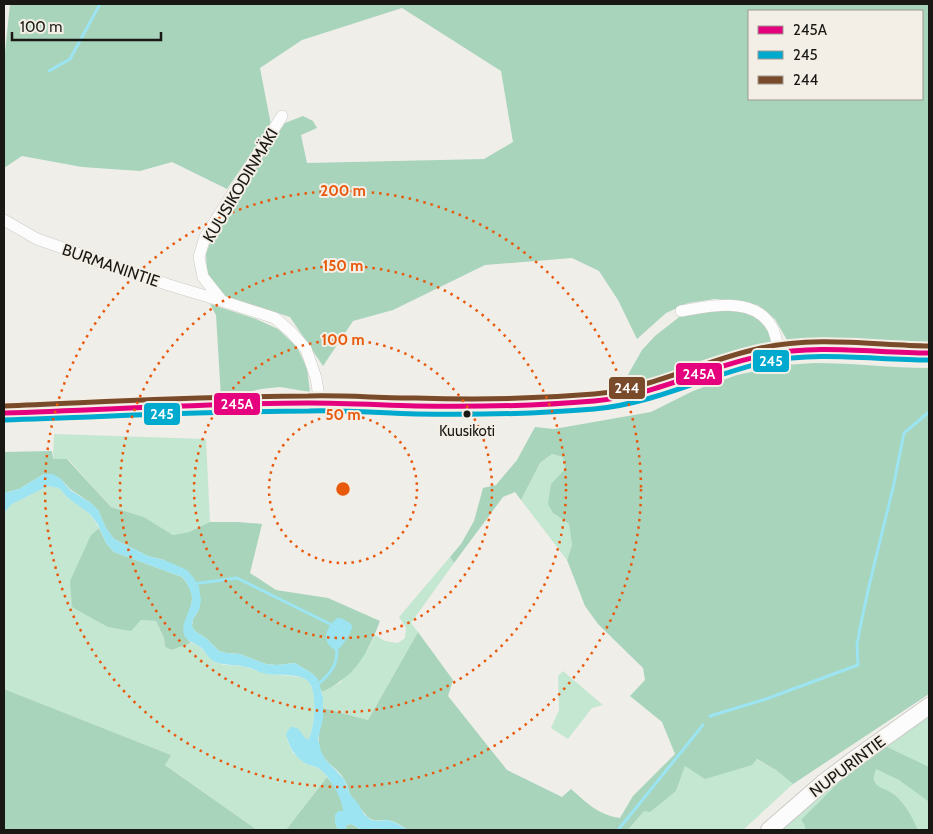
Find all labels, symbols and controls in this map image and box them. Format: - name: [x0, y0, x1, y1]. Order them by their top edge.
- scale bar: [12, 10, 161, 42]
- legend: [748, 10, 923, 100]
- text: 100 m: [20, 18, 62, 36]
- text: 245A: [793, 21, 828, 39]
- text: 245: [793, 46, 818, 64]
- text: 244: [793, 71, 819, 89]
- street label: KUUSIKODINMÄKI: [199, 125, 282, 246]
- text: 200 m: [320, 182, 366, 200]
- street label: BURMANINTIE: [60, 240, 162, 291]
- text: 150 m: [323, 257, 363, 275]
- text: 100 m: [321, 331, 365, 349]
- line badge: 245: [752, 349, 790, 373]
- text: 245: [759, 352, 783, 370]
- line badge: 245A: [675, 362, 723, 386]
- text: 245A: [683, 365, 715, 383]
- line badge: 244: [608, 376, 646, 400]
- text: 244: [615, 379, 639, 397]
- line badge: 245A: [213, 392, 261, 416]
- text: 245A: [221, 395, 253, 413]
- line badge: 245: [143, 402, 181, 426]
- text: 245: [150, 405, 174, 423]
- text: 50 m: [325, 406, 361, 424]
- marker: Kuusikoti: [462, 409, 472, 419]
- place label: Kuusikoti: [439, 422, 495, 440]
- centre of rings: [334, 480, 352, 498]
- street label: NUPURINTIE: [806, 732, 889, 801]

